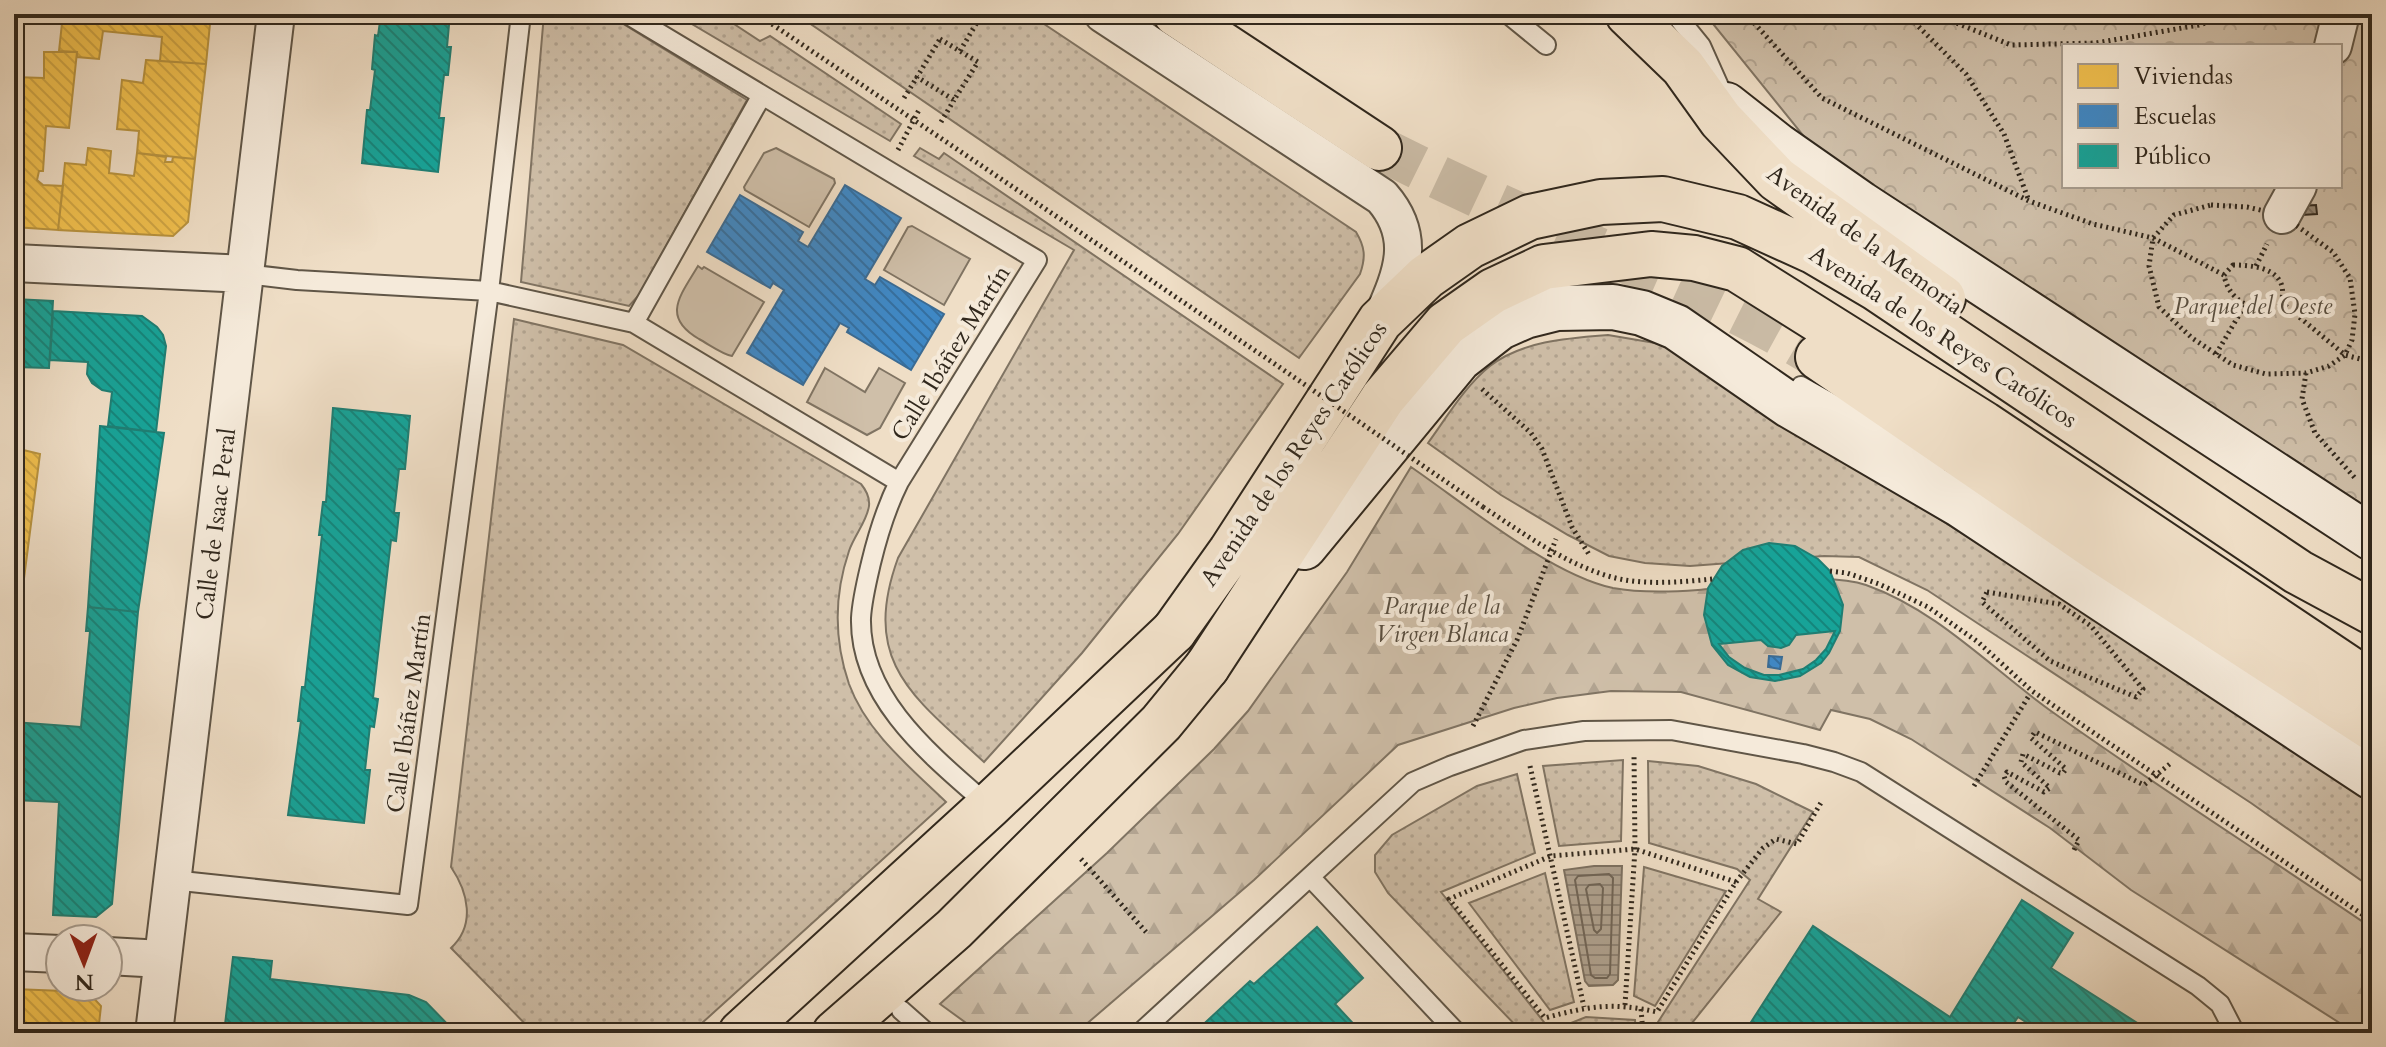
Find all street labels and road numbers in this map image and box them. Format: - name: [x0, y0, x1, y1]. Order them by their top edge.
- street label: Avenida de la Memoria: [1760, 157, 1971, 323]
- street label: Avenida de los Reyes Católicos: [1803, 238, 2083, 436]
- street label: Calle Ibáñez Martín: [884, 259, 1018, 447]
- street label: Avenida de los Reyes Católicos: [1193, 315, 1395, 593]
- street label: Calle de Isaac Peral: [188, 426, 244, 622]
- street label: Calle Ibáñez Martín: [379, 611, 439, 815]

